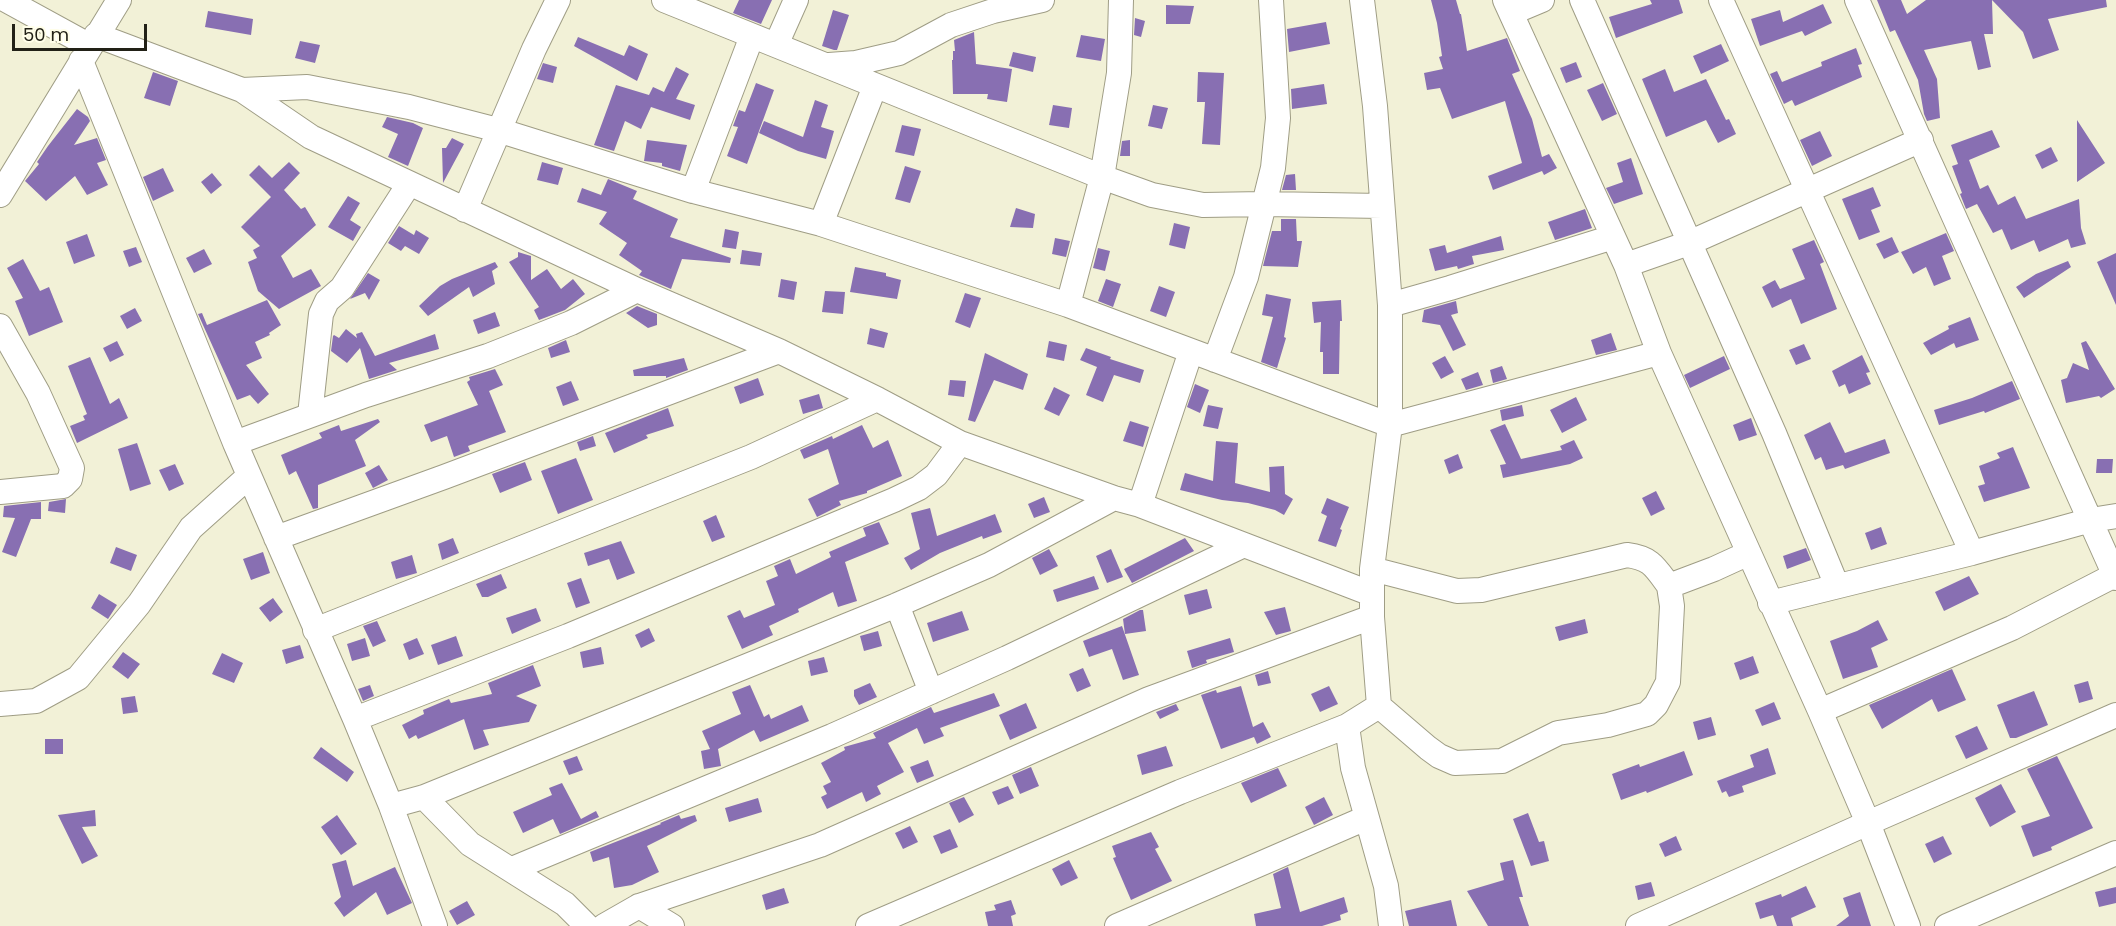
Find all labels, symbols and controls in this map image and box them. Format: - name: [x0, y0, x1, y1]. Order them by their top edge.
- scale bar: [15, 12, 150, 50]
- text: 50 m: [23, 22, 69, 47]

